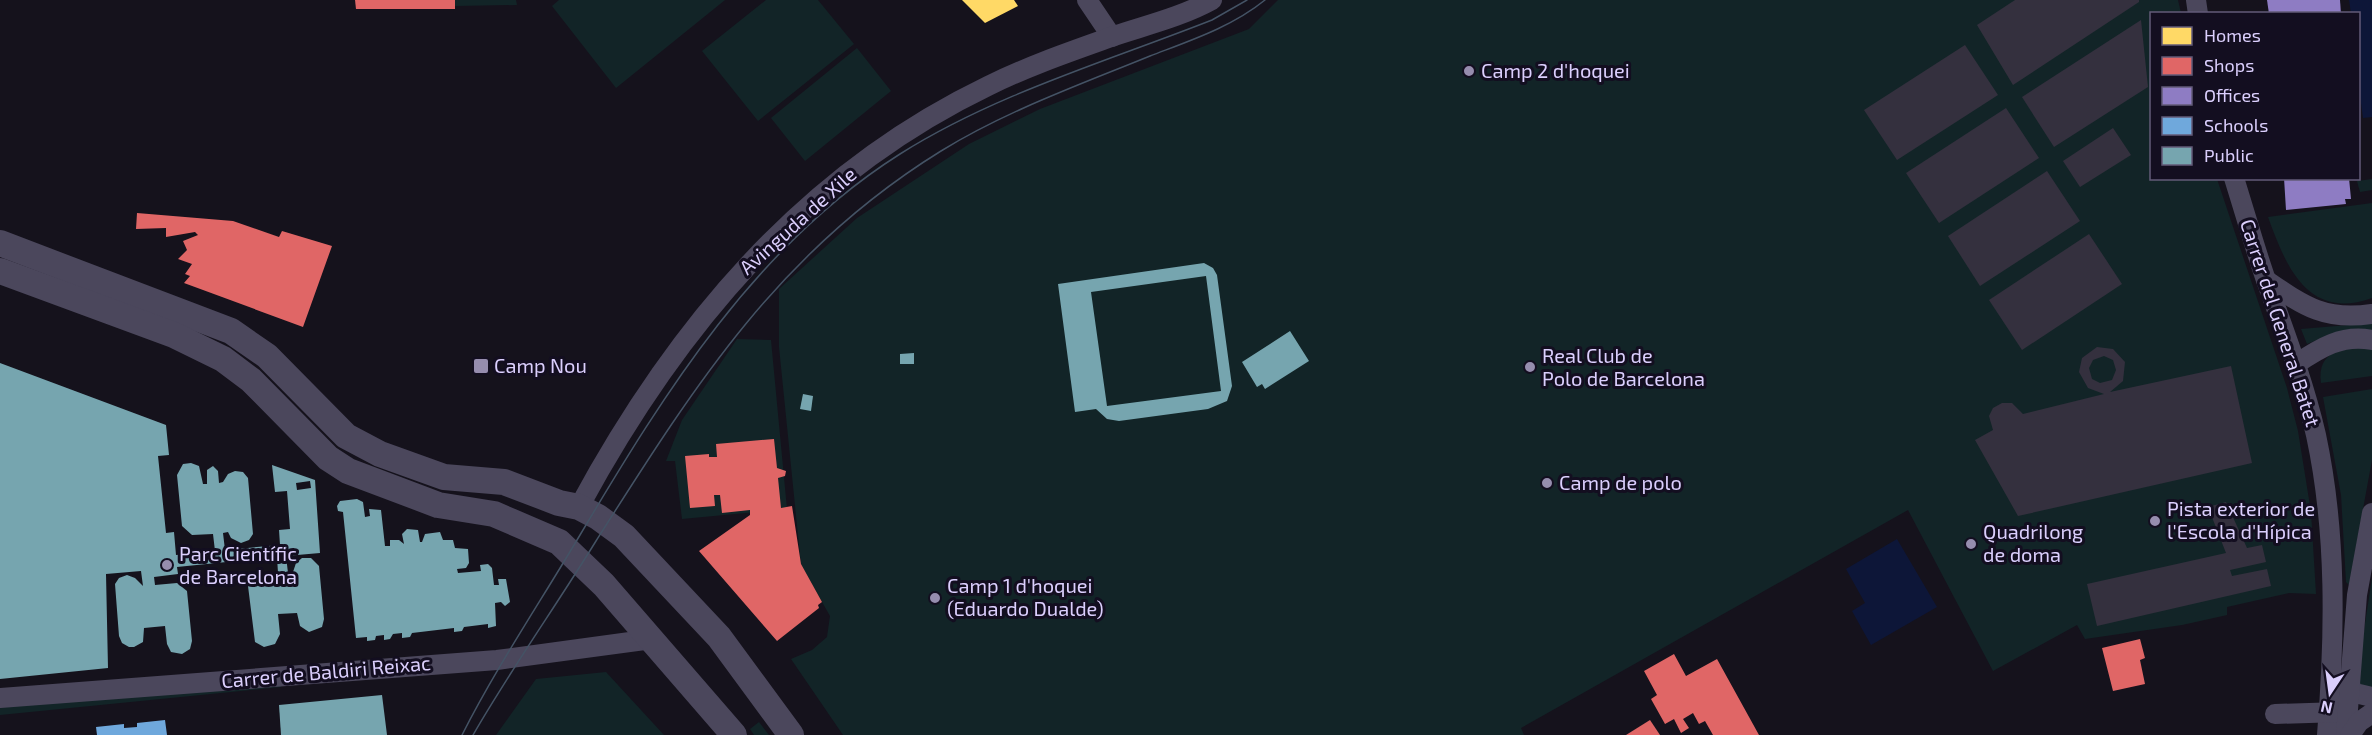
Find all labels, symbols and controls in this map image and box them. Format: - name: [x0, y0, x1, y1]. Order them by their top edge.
- legend: [2150, 12, 2360, 180]
- text: Homes: [2204, 24, 2261, 46]
- text: Shops: [2204, 54, 2254, 76]
- place label: Camp 2 d'hoquei: [1481, 58, 1630, 82]
- marker: Camp 2 d'hoquei: [1462, 64, 1476, 78]
- text: Offices: [2204, 84, 2260, 106]
- text: Schools: [2204, 114, 2268, 136]
- text: Public: [2204, 144, 2254, 166]
- street label: Avinguda de Xile: [734, 161, 861, 279]
- street label: Carrer del General Batet: [2236, 216, 2326, 430]
- place label: Real Club de Polo de Barcelona: [1542, 343, 1705, 390]
- place label: Camp Nou: [494, 353, 587, 377]
- marker: Camp Nou: [472, 357, 490, 375]
- marker: Real Club de Polo de Barcelona: [1523, 360, 1537, 374]
- place label: Camp de polo: [1559, 470, 1682, 494]
- marker: Camp de polo: [1540, 476, 1554, 490]
- place label: Pista exterior de l'Escola d'Hípica: [2167, 496, 2315, 543]
- marker: Pista exterior de l'Escola d'Hípica: [2148, 514, 2162, 528]
- place label: Quadrilong de doma: [1983, 519, 2083, 566]
- marker: Quadrilong de doma: [1964, 537, 1978, 551]
- place label: Parc Científic de Barcelona: [179, 541, 297, 588]
- marker: Parc Científic de Barcelona: [160, 558, 174, 572]
- place label: Camp 1 d'hoquei (Eduardo Dualde): [947, 573, 1104, 620]
- marker: Camp 1 d'hoquei (Eduardo Dualde): [928, 591, 942, 605]
- street label: Carrer de Baldiri Reixac: [220, 650, 432, 692]
- north arrow: [2300, 663, 2360, 723]
- text: N: [2319, 698, 2334, 719]

